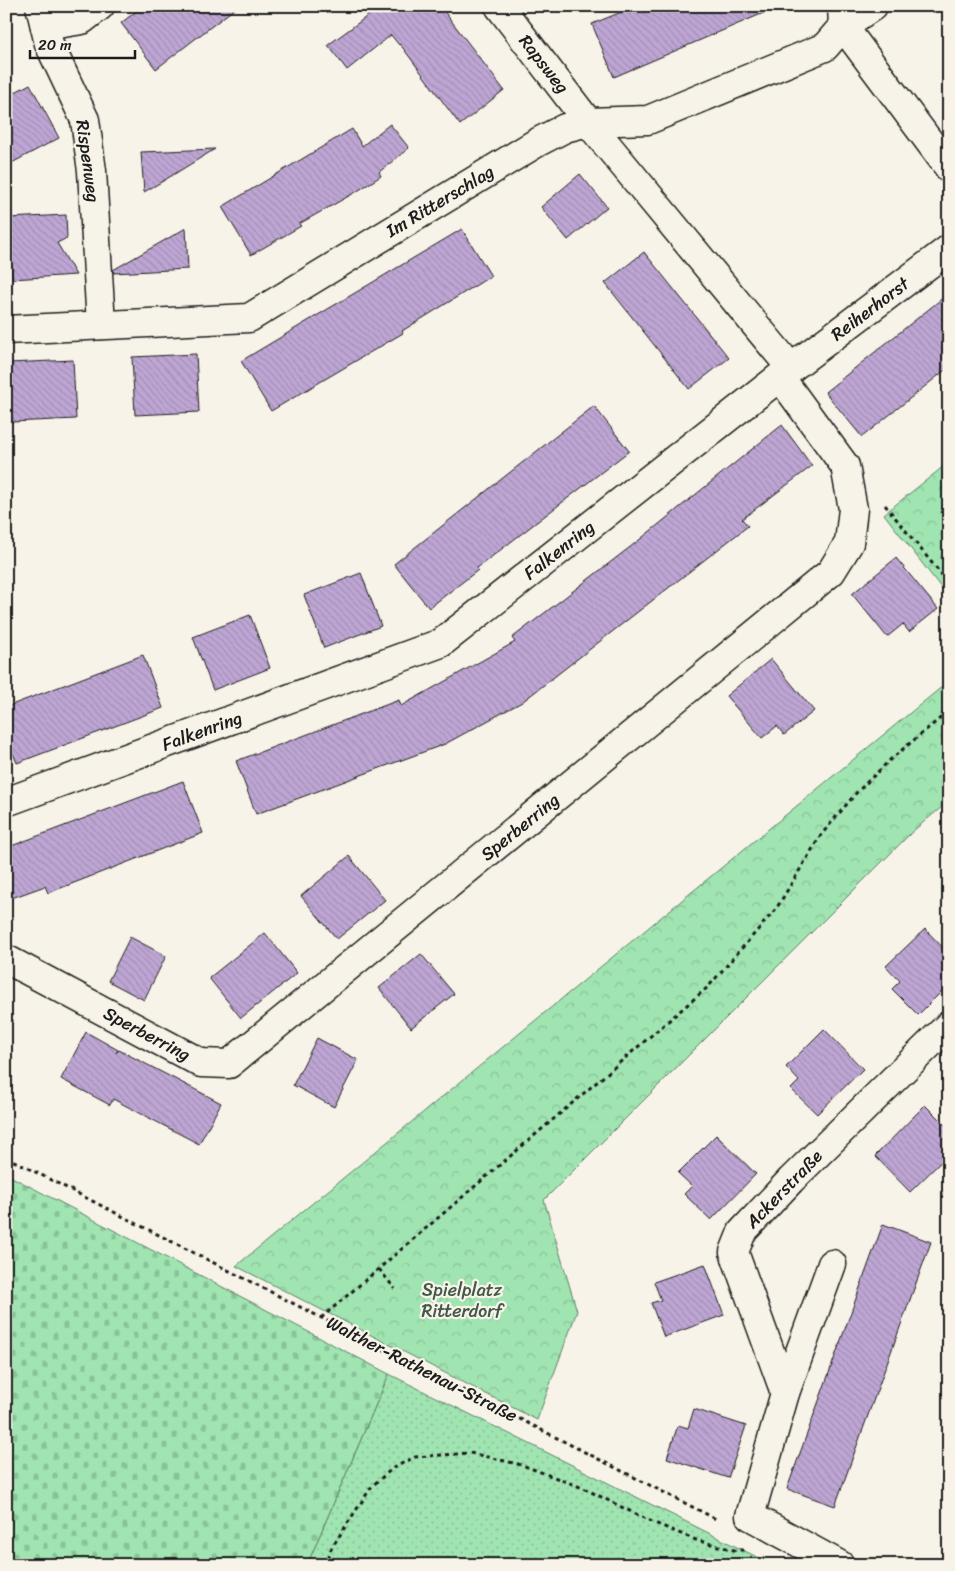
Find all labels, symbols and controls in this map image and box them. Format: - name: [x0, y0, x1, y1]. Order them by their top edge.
- street label: Rapsweg: [510, 27, 578, 101]
- scale bar: [30, 28, 135, 60]
- text: 20 m: [38, 32, 72, 58]
- street label: Rispenweg: [66, 118, 110, 204]
- street label: Im Ritterschlag: [379, 156, 501, 247]
- street label: Reiherhorst: [824, 268, 917, 349]
- street label: Falkenring: [516, 512, 602, 588]
- street label: Falkenring: [157, 702, 247, 760]
- street label: Sperberring: [473, 785, 567, 869]
- street label: Sperberring: [98, 998, 196, 1070]
- street label: Ackerstraße: [737, 1141, 831, 1237]
- park label: Spielplatz Ritterdorf: [421, 1274, 506, 1327]
- street label: Walther-Rathenau-Straße: [321, 1307, 523, 1431]

